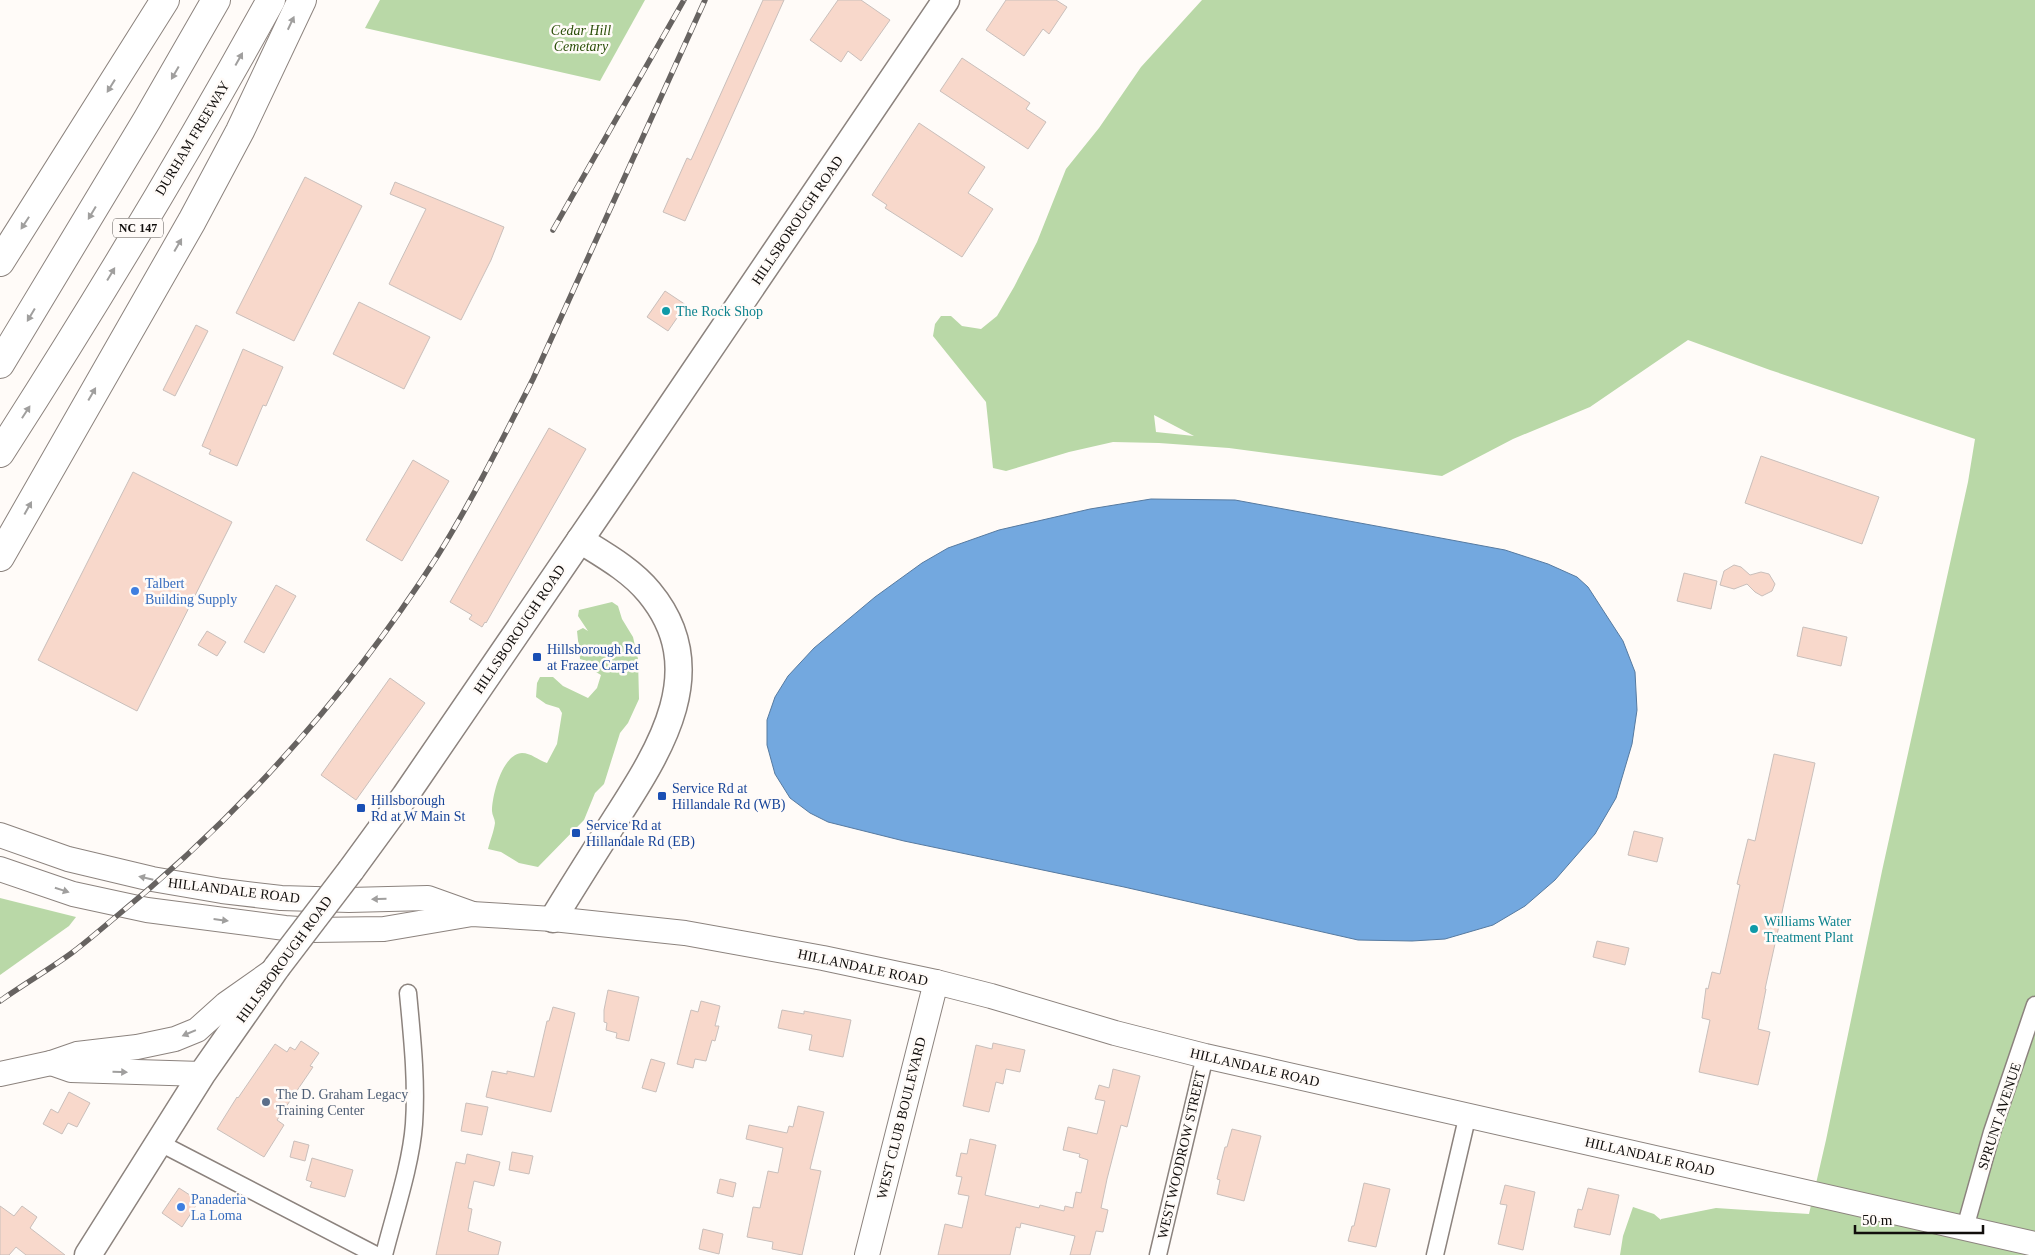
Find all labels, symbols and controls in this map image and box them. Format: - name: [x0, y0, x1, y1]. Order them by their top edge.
- one-way arrow: [287, 15, 295, 30]
- park label: Cedar Hill Cemetary: [551, 23, 611, 54]
- one-way arrow: [235, 51, 243, 66]
- one-way arrow: [170, 66, 179, 79]
- street label: DURHAM FREEWAY: [152, 78, 232, 198]
- one-way arrow: [107, 79, 116, 93]
- street label: HILLSBOROUGH ROAD: [749, 153, 846, 288]
- one-way arrow: [88, 206, 97, 219]
- one-way arrow: [20, 217, 30, 230]
- road number: NC 147: [113, 218, 163, 238]
- one-way arrow: [173, 239, 182, 252]
- one-way arrow: [107, 267, 116, 280]
- place label: The Rock Shop: [676, 304, 763, 319]
- marker: The Rock Shop: [660, 305, 672, 317]
- one-way arrow: [26, 309, 35, 322]
- one-way arrow: [88, 387, 97, 401]
- one-way arrow: [22, 406, 31, 419]
- one-way arrow: [24, 500, 32, 515]
- street label: HILLSBOROUGH ROAD: [471, 562, 568, 697]
- place label: Talbert Building Supply: [145, 576, 237, 607]
- marker: Talbert Building Supply: [129, 585, 141, 597]
- place label: Hillsborough Rd at Frazee Carpet: [547, 642, 641, 673]
- marker: Hillsborough Rd at Frazee Carpet: [531, 651, 543, 663]
- place label: Service Rd at Hillandale Rd (WB): [672, 781, 786, 813]
- marker: Service Rd at Hillandale Rd (WB): [656, 790, 668, 802]
- place label: Hillsborough Rd at W Main St: [371, 793, 465, 824]
- marker: Hillsborough Rd at W Main St: [355, 802, 367, 814]
- place label: Service Rd at Hillandale Rd (EB): [586, 818, 695, 850]
- marker: Service Rd at Hillandale Rd (EB): [570, 827, 582, 839]
- one-way arrow: [139, 874, 154, 882]
- street label: HILLANDALE ROAD: [167, 875, 301, 906]
- one-way arrow: [55, 887, 70, 895]
- street label: HILLSBOROUGH ROAD: [234, 893, 335, 1025]
- one-way arrow: [371, 895, 387, 903]
- place label: Williams Water Treatment Plant: [1764, 914, 1853, 945]
- one-way arrow: [214, 916, 230, 924]
- marker: Williams Water Treatment Plant: [1748, 923, 1760, 935]
- street label: HILLANDALE ROAD: [796, 946, 929, 989]
- one-way arrow: [182, 1030, 196, 1038]
- street label: WEST CLUB BOULEVARD: [874, 1035, 929, 1201]
- street label: HILLANDALE ROAD: [1189, 1045, 1321, 1090]
- street label: SPRUNT AVENUE: [1975, 1061, 2024, 1172]
- one-way arrow: [112, 1069, 128, 1077]
- street label: WEST WOODROW STREET: [1155, 1069, 1208, 1241]
- place label: The D. Graham Legacy Training Center: [276, 1087, 408, 1118]
- marker: The D. Graham Legacy Training Center: [260, 1096, 272, 1108]
- street label: HILLANDALE ROAD: [1584, 1134, 1716, 1179]
- place label: Panaderia La Loma: [191, 1192, 247, 1223]
- marker: Panaderia La Loma: [175, 1201, 187, 1213]
- scale bar: [1855, 1202, 1982, 1234]
- text: 50 m: [1862, 1212, 1893, 1228]

